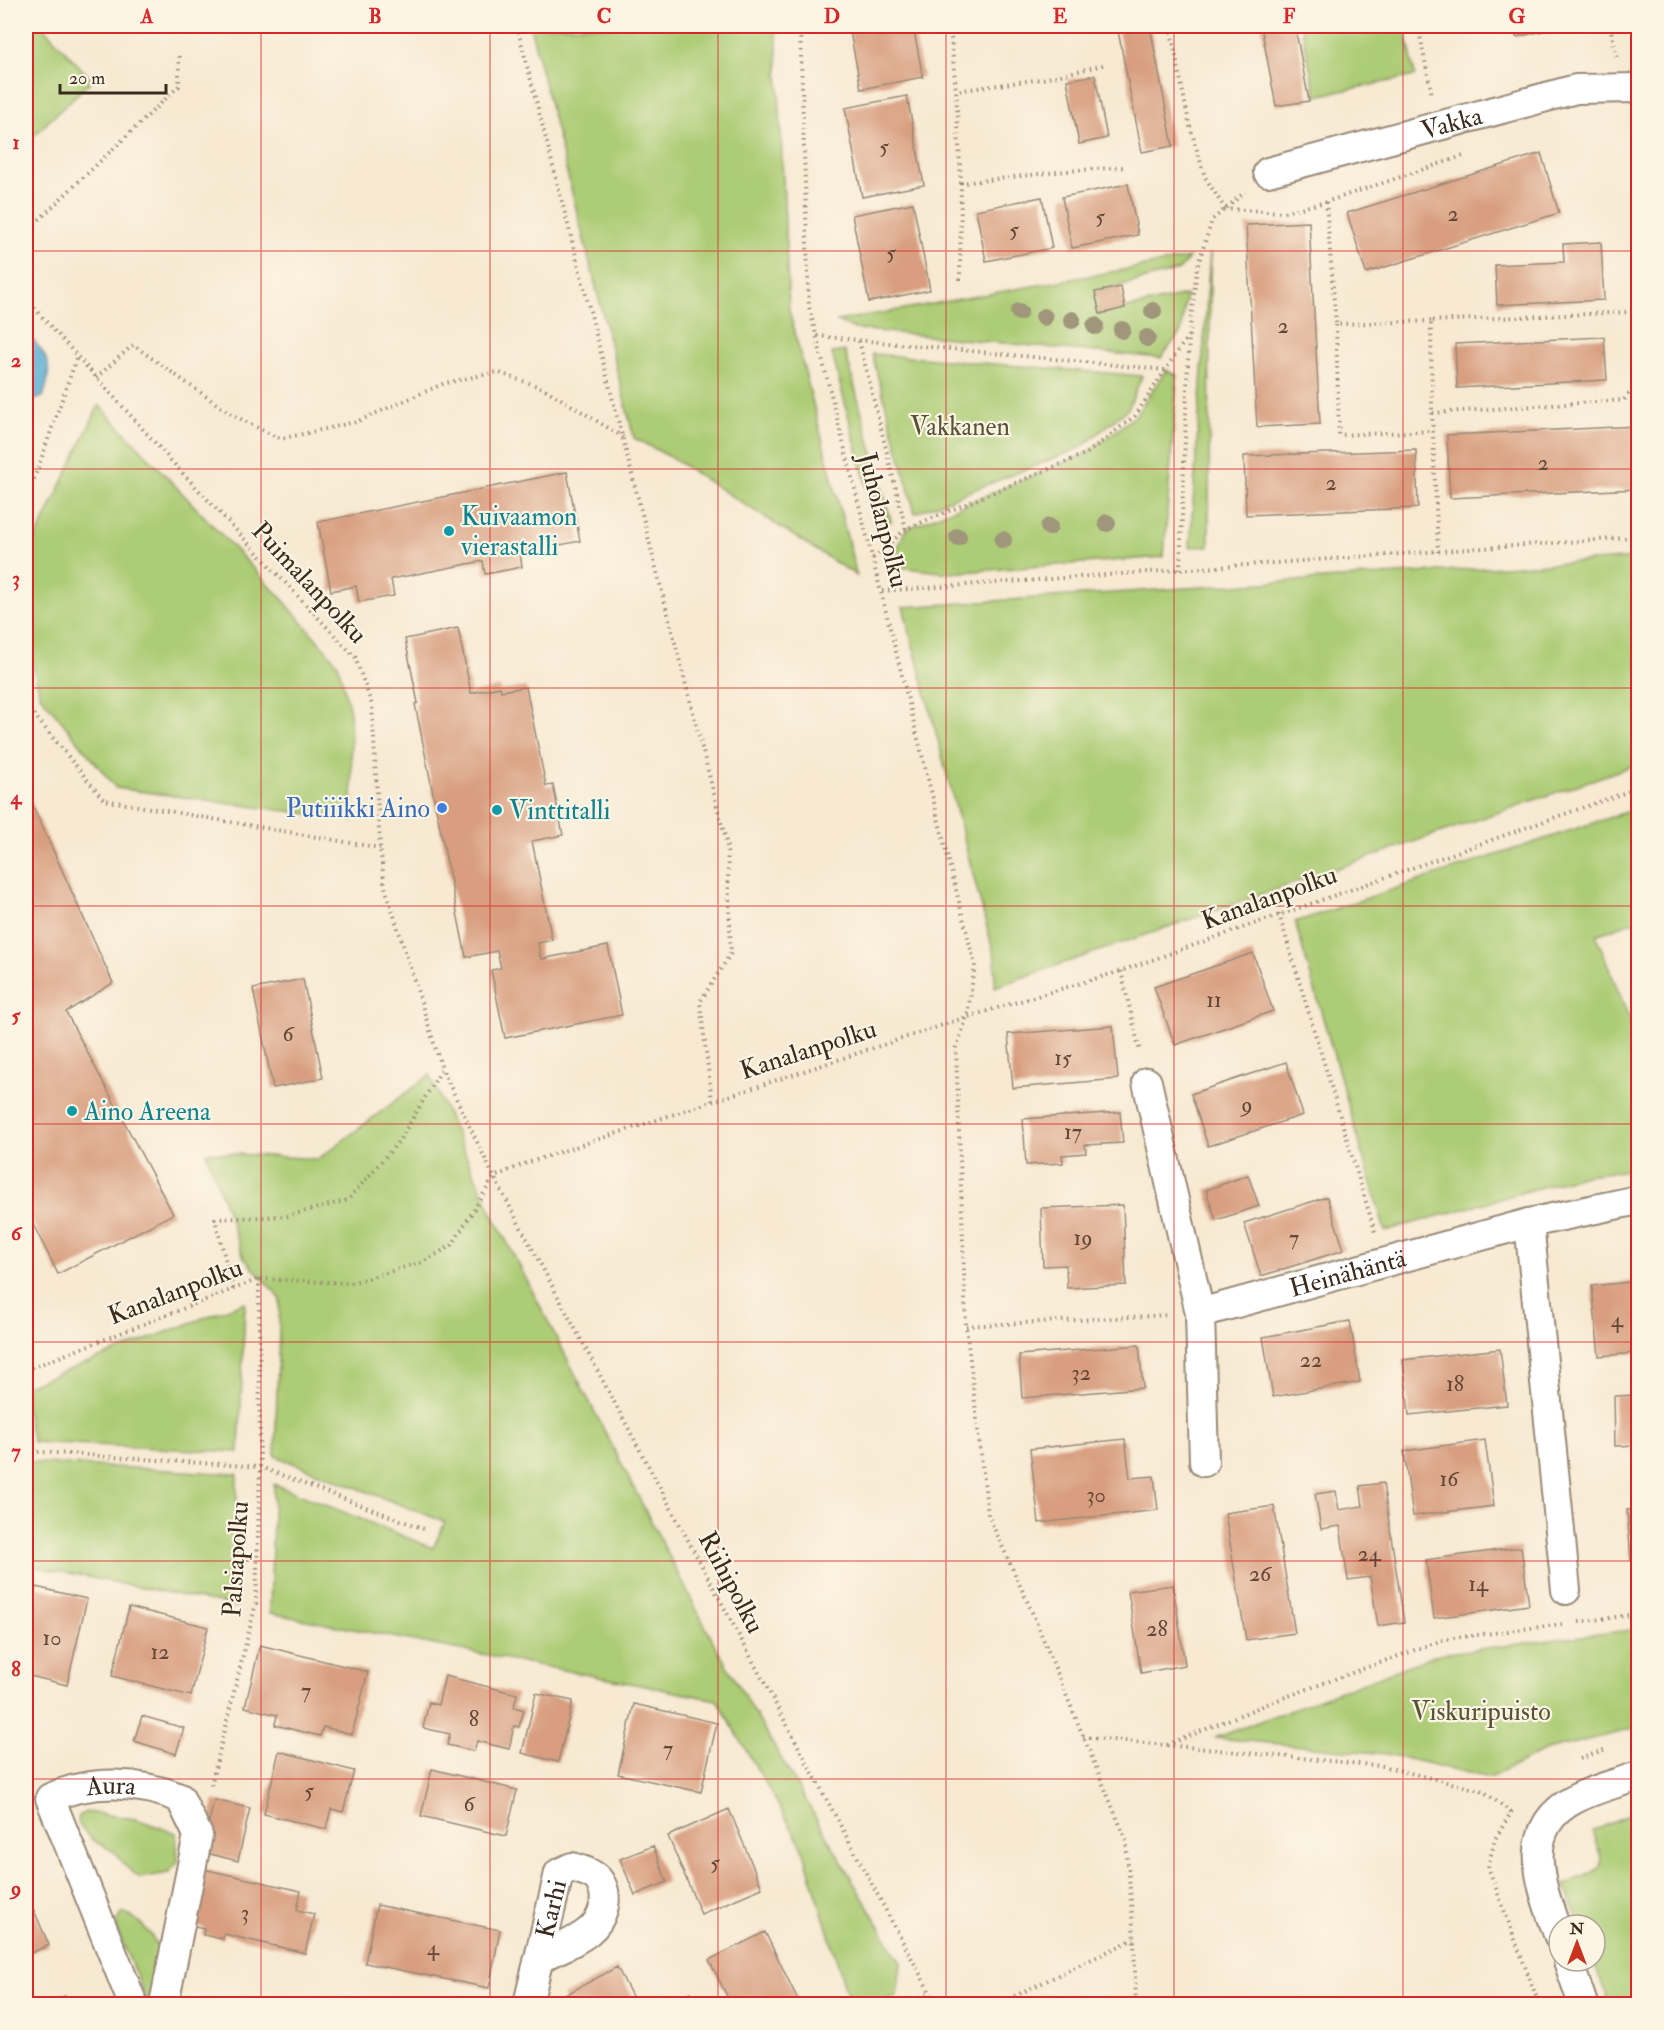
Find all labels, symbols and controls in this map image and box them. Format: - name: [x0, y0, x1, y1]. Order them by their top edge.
- text: A: [140, 4, 154, 29]
- text: B: [368, 4, 382, 29]
- text: C: [597, 4, 611, 29]
- text: D: [824, 4, 840, 29]
- text: E: [1053, 4, 1068, 29]
- text: F: [1283, 4, 1296, 29]
- text: G: [1509, 4, 1526, 29]
- scale bar: [60, 57, 166, 95]
- text: 20 m: [69, 67, 105, 90]
- street label: Vakka: [1418, 100, 1486, 147]
- text: 1: [12, 130, 20, 155]
- house number: 5: [879, 133, 889, 161]
- house number: 2: [1447, 200, 1459, 228]
- house number: 5: [1095, 203, 1105, 231]
- house number: 5: [1009, 216, 1019, 244]
- house number: 5: [886, 239, 896, 267]
- house number: 2: [1277, 312, 1289, 340]
- text: 2: [11, 348, 21, 373]
- park label: Vakkanen: [910, 411, 1010, 443]
- street label: Juholanpolku: [850, 448, 915, 591]
- house number: 2: [1537, 449, 1549, 477]
- house number: 2: [1325, 469, 1337, 497]
- place label: Kuivaamon vierastalli: [460, 501, 577, 563]
- street label: Puimalanpolku: [244, 515, 374, 651]
- marker: Kuivaamon vierastalli: [442, 524, 456, 538]
- text: 3: [12, 566, 20, 591]
- text: 4: [10, 785, 23, 810]
- place label: Putiiikki Aino: [286, 793, 430, 825]
- place label: Vinttitalli: [509, 795, 611, 827]
- marker: Putiiikki Aino: [435, 801, 449, 815]
- marker: Vinttitalli: [490, 803, 504, 817]
- street label: Kanalanpolku: [1197, 859, 1342, 938]
- house number: 11: [1206, 986, 1222, 1014]
- text: 5: [12, 1003, 22, 1028]
- street label: Kanalanpolku: [736, 1013, 881, 1088]
- house number: 6: [282, 1020, 295, 1048]
- house number: 15: [1054, 1044, 1072, 1072]
- house number: 9: [1239, 1091, 1253, 1119]
- place label: Aino Areena: [83, 1096, 211, 1128]
- marker: Aino Areena: [65, 1104, 79, 1118]
- house number: 17: [1064, 1118, 1082, 1146]
- text: 6: [11, 1221, 23, 1246]
- house number: 19: [1073, 1224, 1093, 1252]
- house number: 7: [1289, 1224, 1299, 1252]
- street label: Heinähäntä: [1286, 1242, 1410, 1305]
- street label: Kanalanpolku: [104, 1252, 248, 1333]
- house number: 4: [1611, 1306, 1624, 1334]
- house number: 22: [1300, 1346, 1322, 1374]
- house number: 32: [1071, 1359, 1091, 1387]
- house number: 18: [1446, 1370, 1464, 1398]
- text: 7: [11, 1439, 21, 1464]
- house number: 16: [1440, 1465, 1460, 1493]
- house number: 30: [1086, 1481, 1106, 1509]
- street label: Palsiapolku: [216, 1500, 257, 1618]
- street label: Riihipolku: [690, 1526, 771, 1639]
- house number: 24: [1357, 1540, 1382, 1568]
- house number: 26: [1249, 1560, 1273, 1588]
- house number: 14: [1468, 1570, 1489, 1598]
- house number: 28: [1146, 1615, 1168, 1643]
- house number: 10: [42, 1624, 62, 1652]
- house number: 12: [150, 1638, 170, 1666]
- text: 8: [11, 1657, 21, 1682]
- house number: 7: [301, 1677, 311, 1705]
- park label: Viskuripuisto: [1411, 1696, 1551, 1729]
- house number: 8: [469, 1705, 479, 1733]
- house number: 7: [663, 1735, 673, 1763]
- street label: Aura: [83, 1769, 138, 1804]
- house number: 5: [304, 1777, 314, 1805]
- house number: 6: [463, 1790, 476, 1818]
- house number: 5: [710, 1849, 720, 1877]
- text: 9: [9, 1876, 21, 1901]
- street label: Karhi: [529, 1876, 574, 1941]
- house number: 3: [241, 1899, 249, 1927]
- north arrow: [1547, 1913, 1607, 1973]
- text: N: [1569, 1919, 1585, 1939]
- house number: 4: [427, 1934, 440, 1962]

